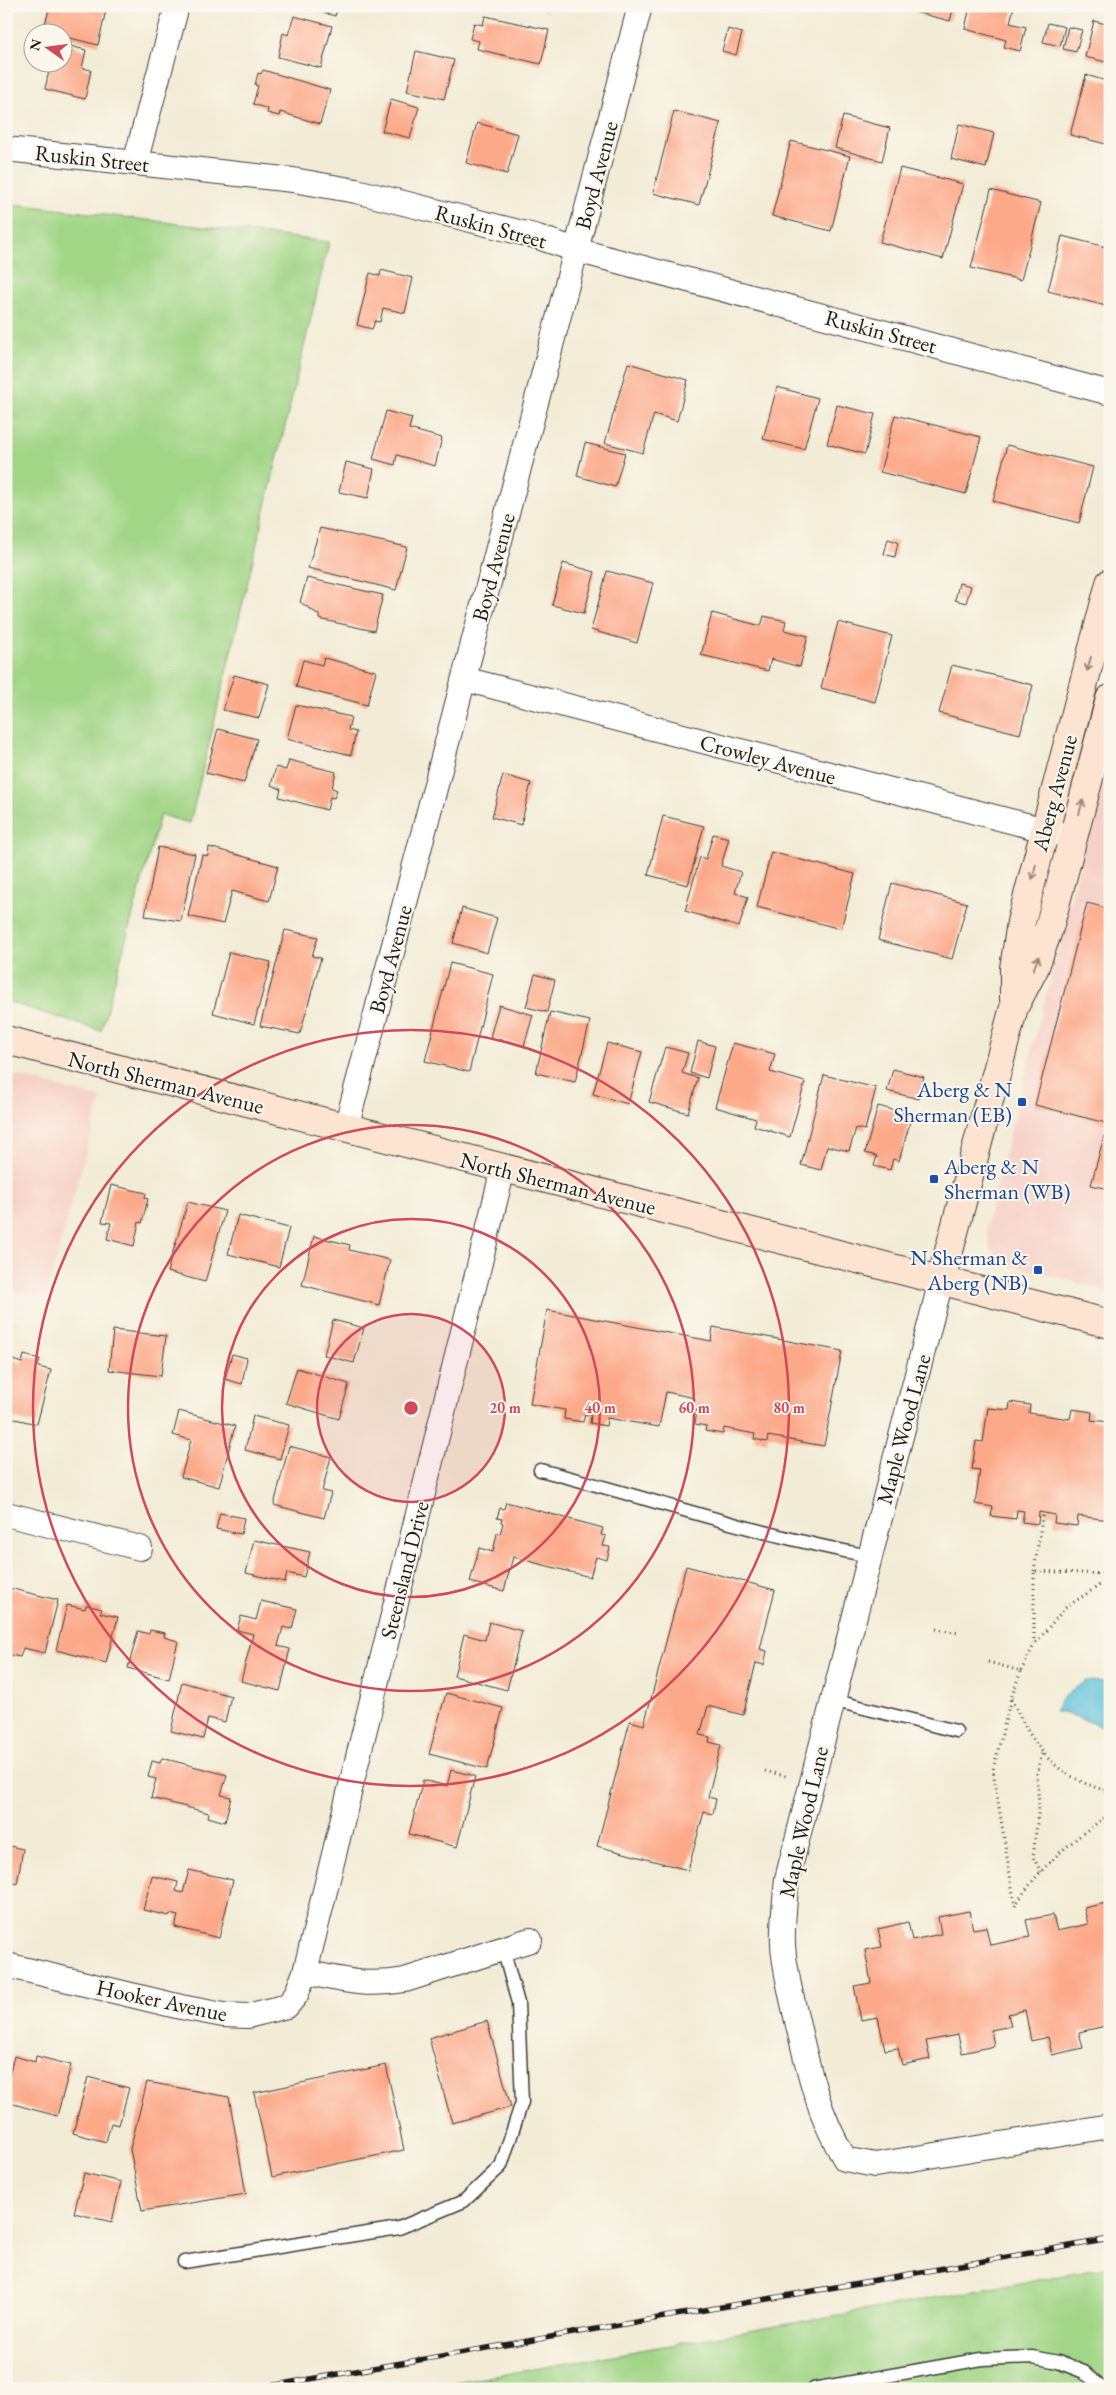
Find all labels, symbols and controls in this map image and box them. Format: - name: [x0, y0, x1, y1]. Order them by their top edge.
- north arrow: [22, 22, 72, 72]
- text: N: [25, 37, 46, 53]
- street label: Boyd Avenue: [568, 117, 625, 232]
- street label: Ruskin Street: [34, 138, 150, 179]
- street label: Ruskin Street: [432, 198, 550, 255]
- street label: Ruskin Street: [822, 303, 940, 360]
- street label: Boyd Avenue: [465, 509, 522, 624]
- one-way arrow: [1083, 655, 1093, 671]
- street label: Crowley Avenue: [697, 727, 839, 792]
- street label: Aberg Avenue: [1025, 731, 1084, 856]
- one-way arrow: [1077, 800, 1086, 816]
- one-way arrow: [1029, 863, 1038, 879]
- street label: Boyd Avenue: [362, 901, 419, 1016]
- one-way arrow: [1032, 956, 1041, 971]
- street label: North Sherman Avenue: [65, 1044, 267, 1121]
- place label: Aberg & N Sherman (EB): [893, 1075, 1013, 1129]
- marker: Aberg & N Sherman (EB): [1016, 1096, 1028, 1108]
- street label: North Sherman Avenue: [457, 1145, 659, 1222]
- place label: Aberg & N Sherman (WB): [943, 1152, 1070, 1206]
- marker: Aberg & N Sherman (WB): [928, 1173, 940, 1185]
- place label: N Sherman & Aberg (NB): [910, 1243, 1028, 1297]
- marker: N Sherman & Aberg (NB): [1032, 1264, 1044, 1276]
- street label: Maple Wood Lane: [869, 1350, 938, 1508]
- text: 20 m: [489, 1398, 521, 1417]
- text: 40 m: [584, 1398, 616, 1417]
- text: 60 m: [678, 1398, 710, 1417]
- text: 80 m: [773, 1398, 805, 1417]
- centre of rings: [402, 1399, 420, 1417]
- street label: Steensland Drive: [373, 1498, 436, 1642]
- street label: Maple Wood Lane: [772, 1743, 835, 1901]
- street label: Hooker Avenue: [94, 1972, 230, 2029]

